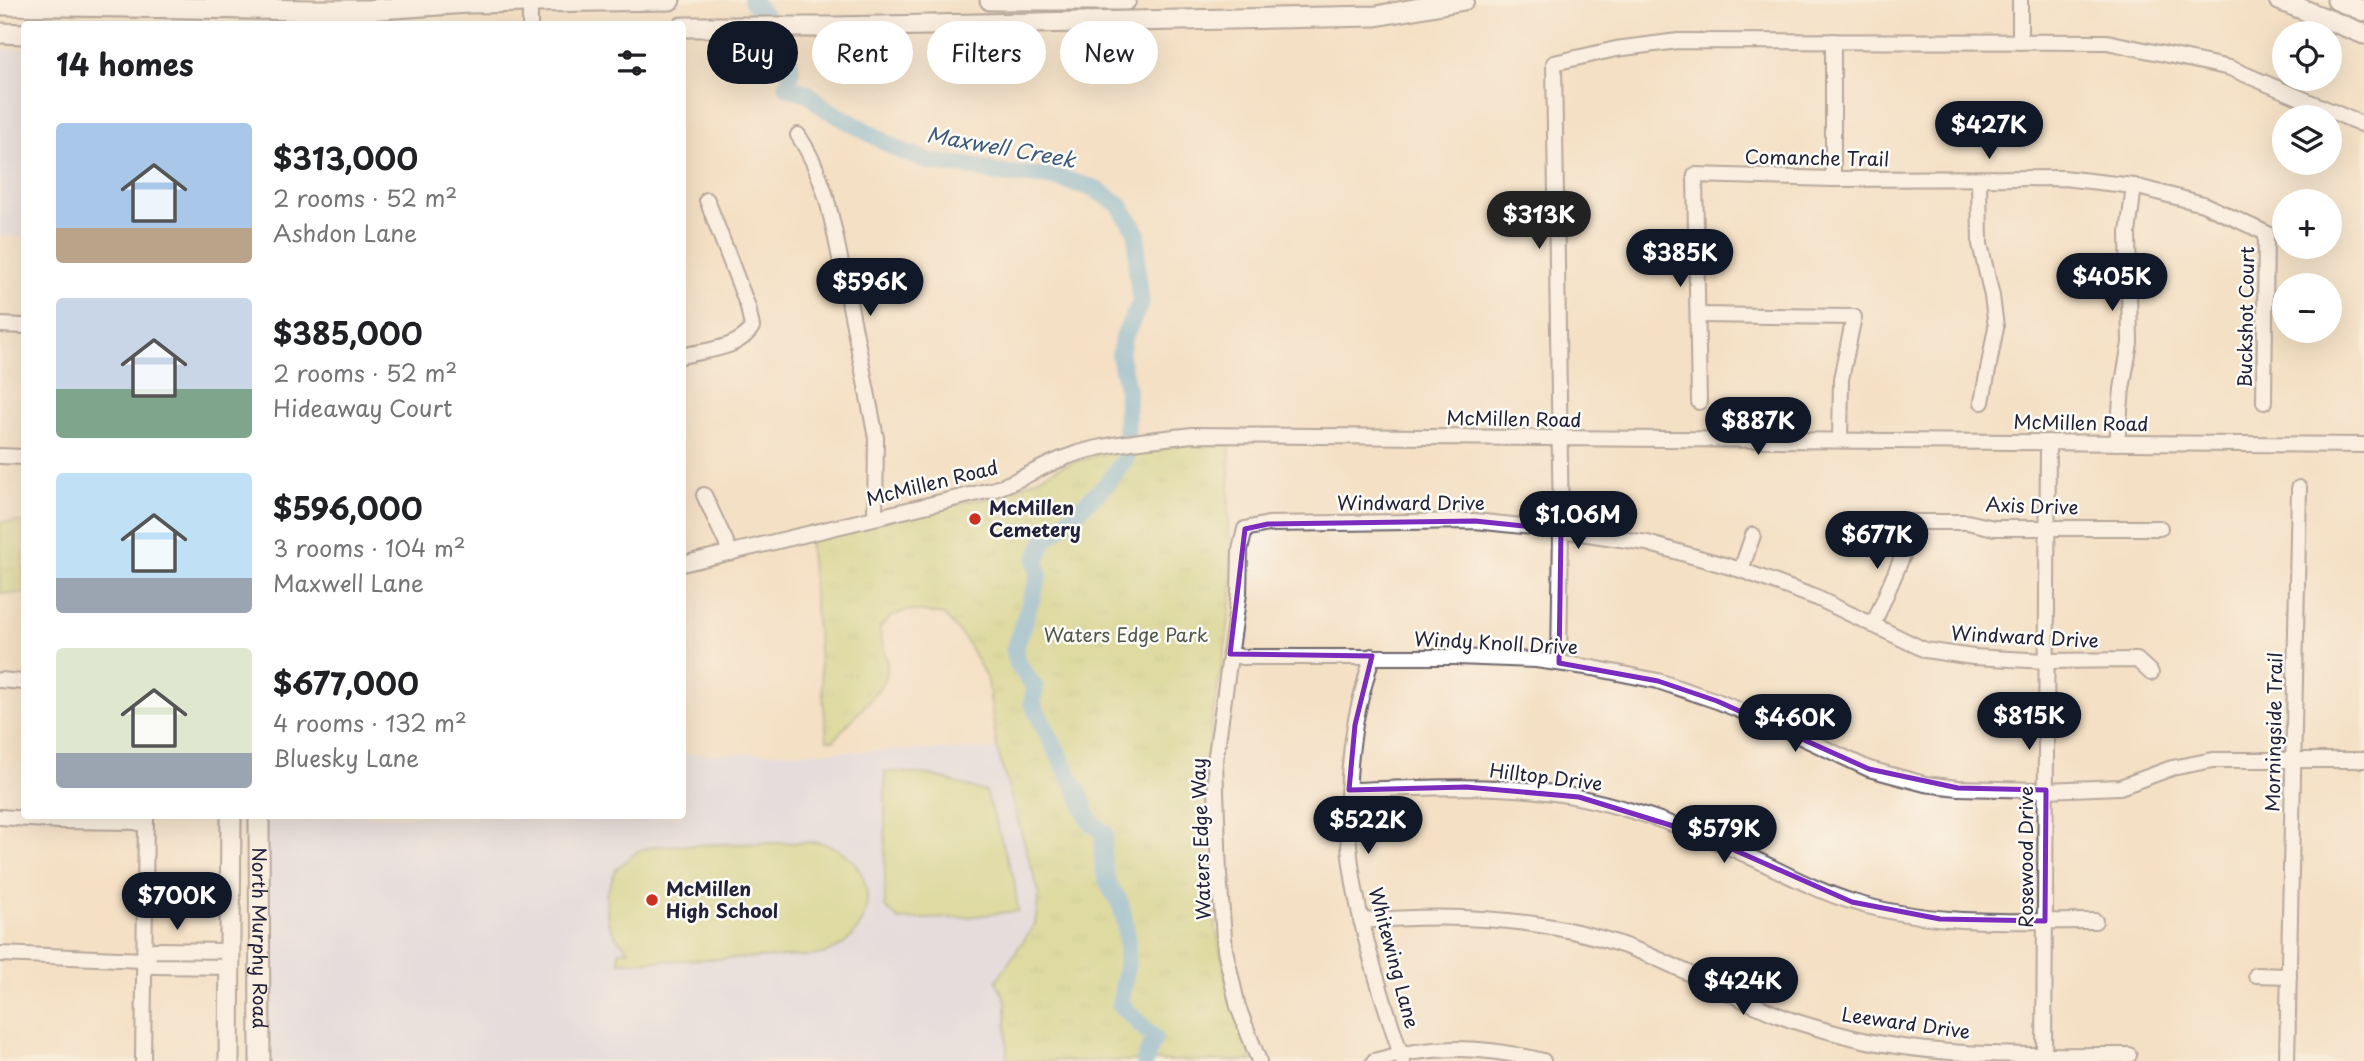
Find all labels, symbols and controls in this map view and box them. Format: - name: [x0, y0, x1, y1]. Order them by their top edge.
- chip: Buy: [707, 21, 798, 84]
- chip: Rent: [812, 21, 913, 84]
- chip: Filters: [927, 21, 1046, 84]
- chip: New: [1060, 21, 1158, 84]
- map controls: [2272, 21, 2342, 343]
- button: locate: [2272, 21, 2342, 91]
- text: 14 homes: [56, 41, 194, 86]
- icon: filters: [613, 44, 651, 82]
- pin: $427K: [1940, 102, 2038, 161]
- button: layers: [2272, 105, 2342, 175]
- text: $427K: [1951, 106, 2027, 141]
- water label: Maxwell Creek: [925, 117, 1079, 175]
- text: $313,000: [273, 135, 418, 180]
- street label: Comanche Trail: [1744, 142, 1890, 172]
- icon: home: [112, 151, 196, 235]
- text: 2 rooms · 52 m²: [273, 180, 457, 215]
- button: +: [2272, 189, 2342, 259]
- pin: $313K: [1490, 191, 1588, 251]
- text: $313K: [1503, 196, 1575, 231]
- text: Ashdon Lane: [273, 215, 417, 250]
- pin: $385K: [1631, 230, 1729, 289]
- text: $385K: [1642, 234, 1718, 269]
- street label: Buckshot Court: [2230, 246, 2260, 388]
- pin: $405K: [2063, 254, 2161, 313]
- pin: $596K: [821, 258, 919, 318]
- text: $405K: [2072, 258, 2152, 293]
- text: $596K: [832, 263, 908, 298]
- button: −: [2272, 273, 2342, 343]
- text: $385,000: [273, 310, 423, 355]
- icon: home: [112, 326, 196, 410]
- text: 2 rooms · 52 m²: [273, 355, 457, 390]
- text: Hideaway Court: [273, 390, 452, 425]
- pin: $887K: [1709, 398, 1807, 457]
- text: $887K: [1721, 402, 1795, 437]
- street label: McMillen Road: [1446, 403, 1582, 433]
- street label: McMillen Road: [2013, 407, 2149, 437]
- street label: McMillen Road: [863, 452, 1001, 512]
- text: $596,000: [273, 485, 423, 530]
- street label: Windward Drive: [1337, 488, 1485, 516]
- street label: Axis Drive: [1985, 489, 2079, 521]
- pin: $1.06M: [1521, 491, 1635, 551]
- place label: McMillen Cemetery: [989, 493, 1081, 543]
- text: $1.06M: [1535, 496, 1621, 531]
- icon: home: [112, 501, 196, 585]
- marker: McMillen Cemetery: [967, 511, 983, 527]
- pin: $677K: [1828, 512, 1926, 571]
- text: $677K: [1841, 516, 1913, 551]
- text: 3 rooms · 104 m²: [273, 530, 466, 565]
- text: Maxwell Lane: [273, 565, 424, 600]
- street label: Windward Drive: [1951, 618, 2100, 654]
- park label: Waters Edge Park: [1044, 620, 1209, 648]
- street label: Windy Knoll Drive: [1413, 624, 1579, 660]
- street label: Morningside Trail: [2258, 652, 2288, 812]
- text: $677,000: [273, 660, 419, 705]
- icon: home: [112, 676, 196, 760]
- pin: $815K: [1980, 692, 2078, 752]
- pin: $460K: [1746, 694, 1844, 754]
- text: $815K: [1993, 697, 2065, 732]
- text: $460K: [1754, 699, 1836, 734]
- text: 4 rooms · 132 m²: [273, 705, 467, 740]
- text: Bluesky Lane: [273, 740, 419, 775]
- street label: Hilltop Drive: [1488, 755, 1604, 797]
- street label: Waters Edge Way: [1183, 758, 1217, 921]
- street label: Rosewood Drive: [2011, 786, 2039, 928]
- pin: $522K: [1319, 796, 1417, 856]
- text: $522K: [1330, 801, 1406, 836]
- pin: $579K: [1675, 806, 1773, 865]
- text: $579K: [1688, 810, 1760, 845]
- street label: North Murphy Road: [246, 847, 275, 1029]
- pin: $700K: [128, 872, 226, 932]
- place label: McMillen High School: [666, 874, 778, 924]
- text: $700K: [138, 877, 216, 912]
- street label: Whitewing Lane: [1363, 884, 1427, 1031]
- marker: McMillen High School: [644, 892, 660, 908]
- pin: $424K: [1694, 958, 1792, 1017]
- text: $424K: [1704, 962, 1782, 997]
- street label: Leeward Drive: [1840, 999, 1972, 1045]

